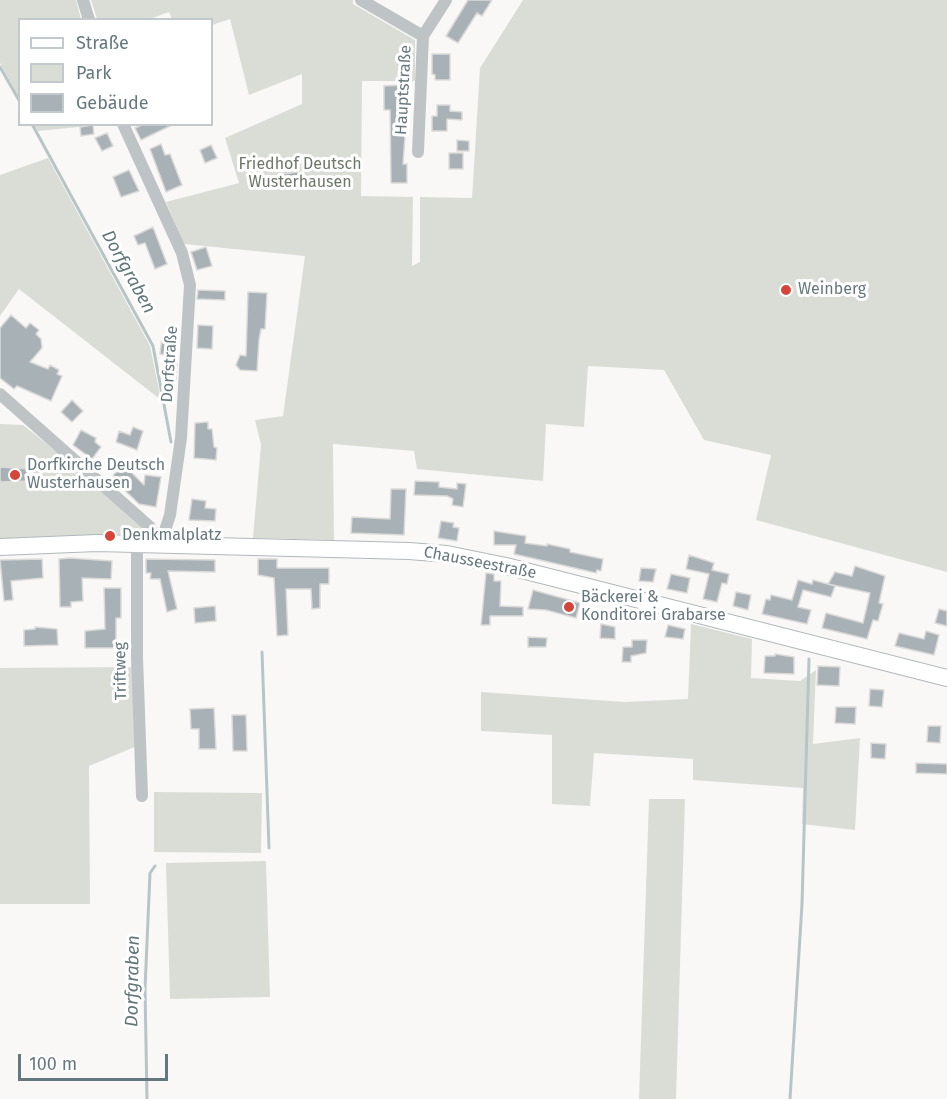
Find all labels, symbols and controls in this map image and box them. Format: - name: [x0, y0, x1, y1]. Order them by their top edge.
- legend: [18, 18, 213, 126]
- text: Straße: [76, 32, 129, 54]
- street label: Hauptstraße: [392, 45, 416, 135]
- text: Park: [76, 62, 111, 84]
- text: Gebäude: [76, 92, 149, 114]
- park label: Friedhof Deutsch Wusterhausen: [238, 155, 362, 193]
- water label: Dorfgraben: [96, 227, 160, 317]
- place label: Weinberg: [798, 280, 866, 300]
- marker: Weinberg: [779, 283, 793, 297]
- street label: Dorfstraße: [158, 325, 182, 403]
- place label: Dorfkirche Deutsch Wusterhausen: [27, 456, 165, 494]
- marker: Dorfkirche Deutsch Wusterhausen: [8, 468, 22, 482]
- place label: Denkmalplatz: [122, 526, 221, 546]
- marker: Denkmalplatz: [103, 529, 117, 543]
- street label: Chausseestraße: [422, 543, 538, 583]
- place label: Bäckerei & Konditorei Grabarse: [581, 588, 726, 626]
- marker: Bäckerei & Konditorei Grabarse: [562, 600, 576, 614]
- street label: Triftweg: [111, 642, 131, 700]
- water label: Dorfgraben: [121, 935, 145, 1027]
- scale bar: [21, 1042, 171, 1080]
- text: 100 m: [29, 1053, 77, 1075]

